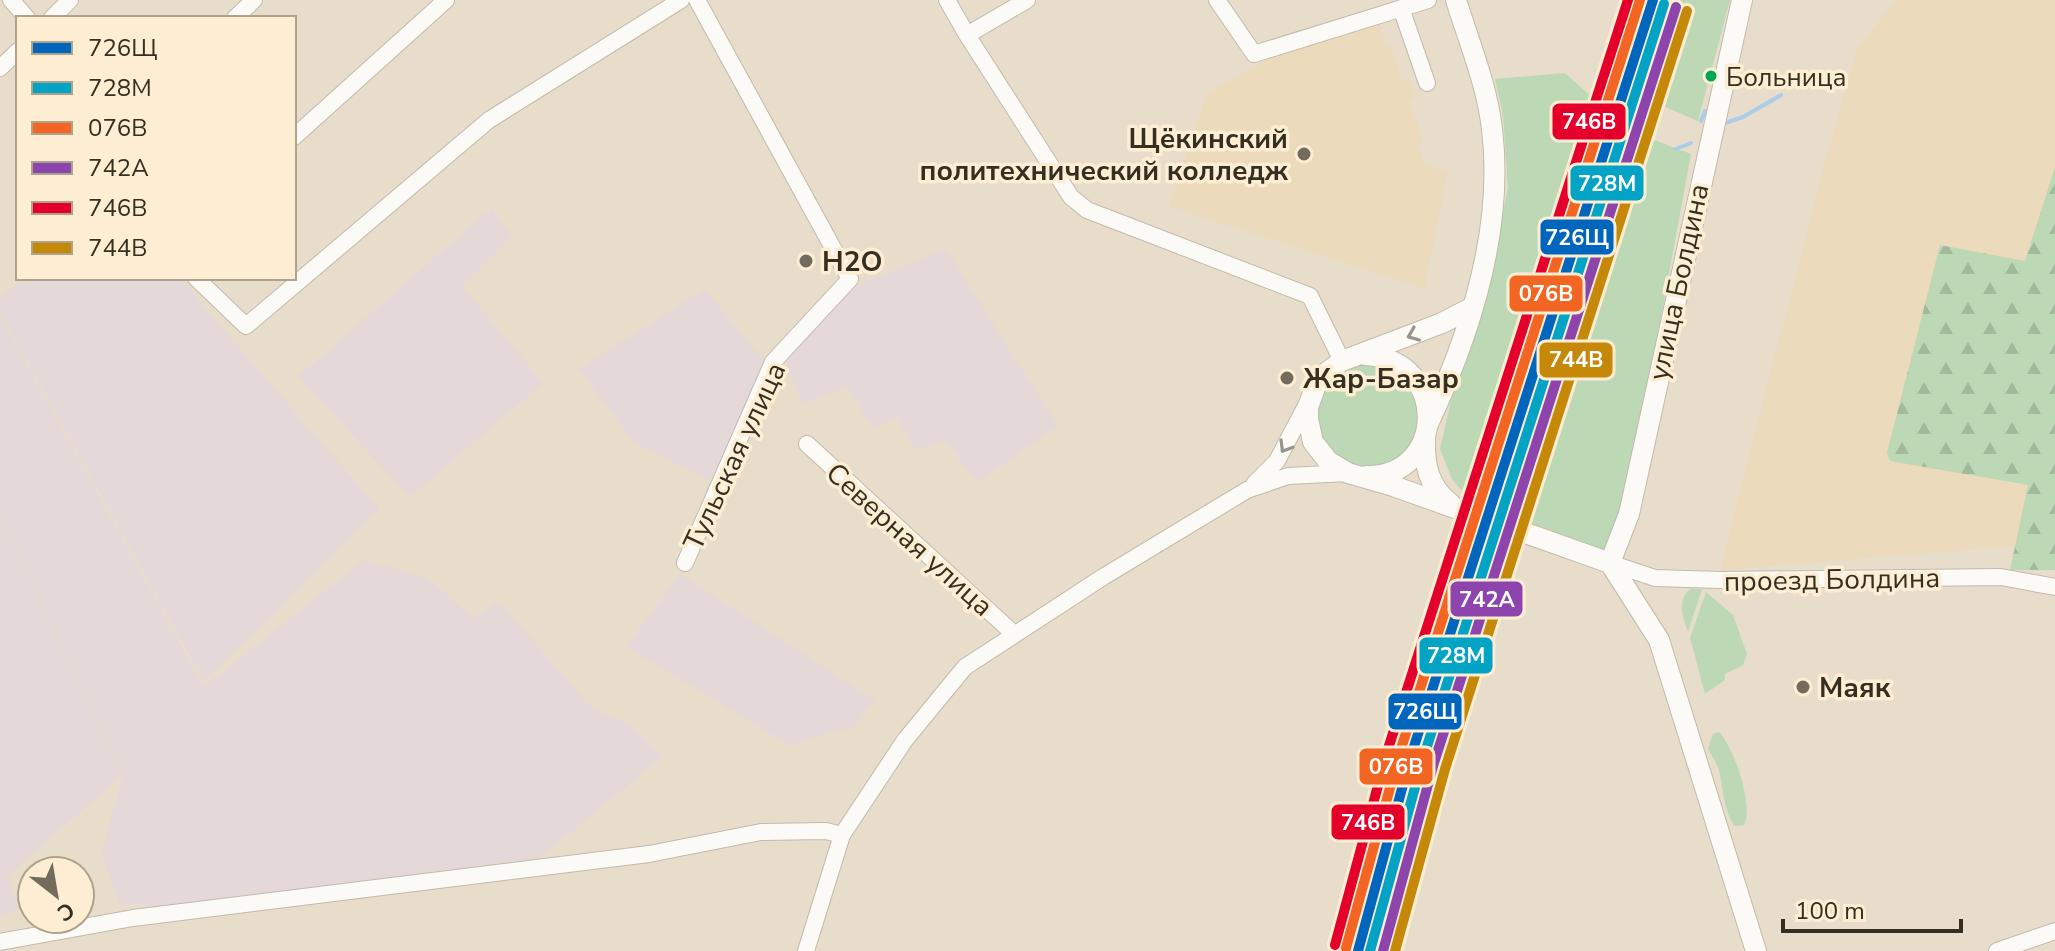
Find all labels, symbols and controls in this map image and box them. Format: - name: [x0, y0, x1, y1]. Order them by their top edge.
- legend: [16, 16, 296, 280]
- text: 726Щ: [88, 32, 157, 64]
- place label: Больница: [1726, 60, 1847, 95]
- marker: Больница: [1703, 68, 1719, 84]
- text: 728М: [88, 72, 152, 104]
- line badge: 746В: [1551, 102, 1627, 141]
- text: 746В: [1562, 107, 1616, 137]
- text: 076В: [88, 112, 147, 144]
- place label: Щёкинский политехнический колледж: [920, 120, 1289, 190]
- marker: Щёкинский политехнический колледж: [1295, 145, 1313, 163]
- text: 742А: [88, 152, 149, 184]
- line badge: 728М: [1569, 164, 1645, 202]
- text: 728М: [1578, 169, 1636, 199]
- street label: улица Болдина: [1640, 181, 1718, 384]
- text: 746В: [88, 192, 147, 224]
- line badge: 726Щ: [1539, 218, 1615, 256]
- text: 726Щ: [1545, 223, 1610, 253]
- text: 744В: [88, 232, 147, 264]
- place label: Н2О: [822, 243, 882, 281]
- marker: Н2О: [797, 252, 815, 270]
- line badge: 076В: [1508, 274, 1584, 313]
- text: 076В: [1519, 279, 1573, 309]
- one-way arrow: [1407, 325, 1421, 341]
- line badge: 744В: [1538, 341, 1614, 379]
- text: 744В: [1549, 345, 1603, 375]
- street label: Тульская улица: [675, 356, 795, 557]
- place label: Жар-Базар: [1303, 360, 1459, 398]
- marker: Жар-Базар: [1278, 369, 1296, 387]
- one-way arrow: [1279, 438, 1295, 453]
- street label: Северная улица: [818, 454, 1001, 625]
- street label: проезд Болдина: [1723, 559, 1941, 601]
- line badge: 742А: [1449, 580, 1524, 618]
- text: 742А: [1459, 585, 1516, 615]
- line badge: 728М: [1418, 636, 1494, 675]
- text: 728М: [1427, 641, 1485, 671]
- place label: Маяк: [1819, 669, 1891, 707]
- marker: Маяк: [1794, 678, 1812, 696]
- line badge: 726Щ: [1387, 692, 1463, 731]
- text: 726Щ: [1393, 697, 1458, 727]
- line badge: 076В: [1358, 747, 1434, 786]
- text: 076В: [1369, 752, 1423, 782]
- line badge: 746В: [1330, 803, 1406, 841]
- text: 746В: [1341, 808, 1395, 838]
- north arrow: [16, 855, 96, 935]
- scale bar: [1783, 883, 1961, 933]
- text: С: [52, 895, 80, 928]
- text: 100 m: [1795, 895, 1865, 927]

